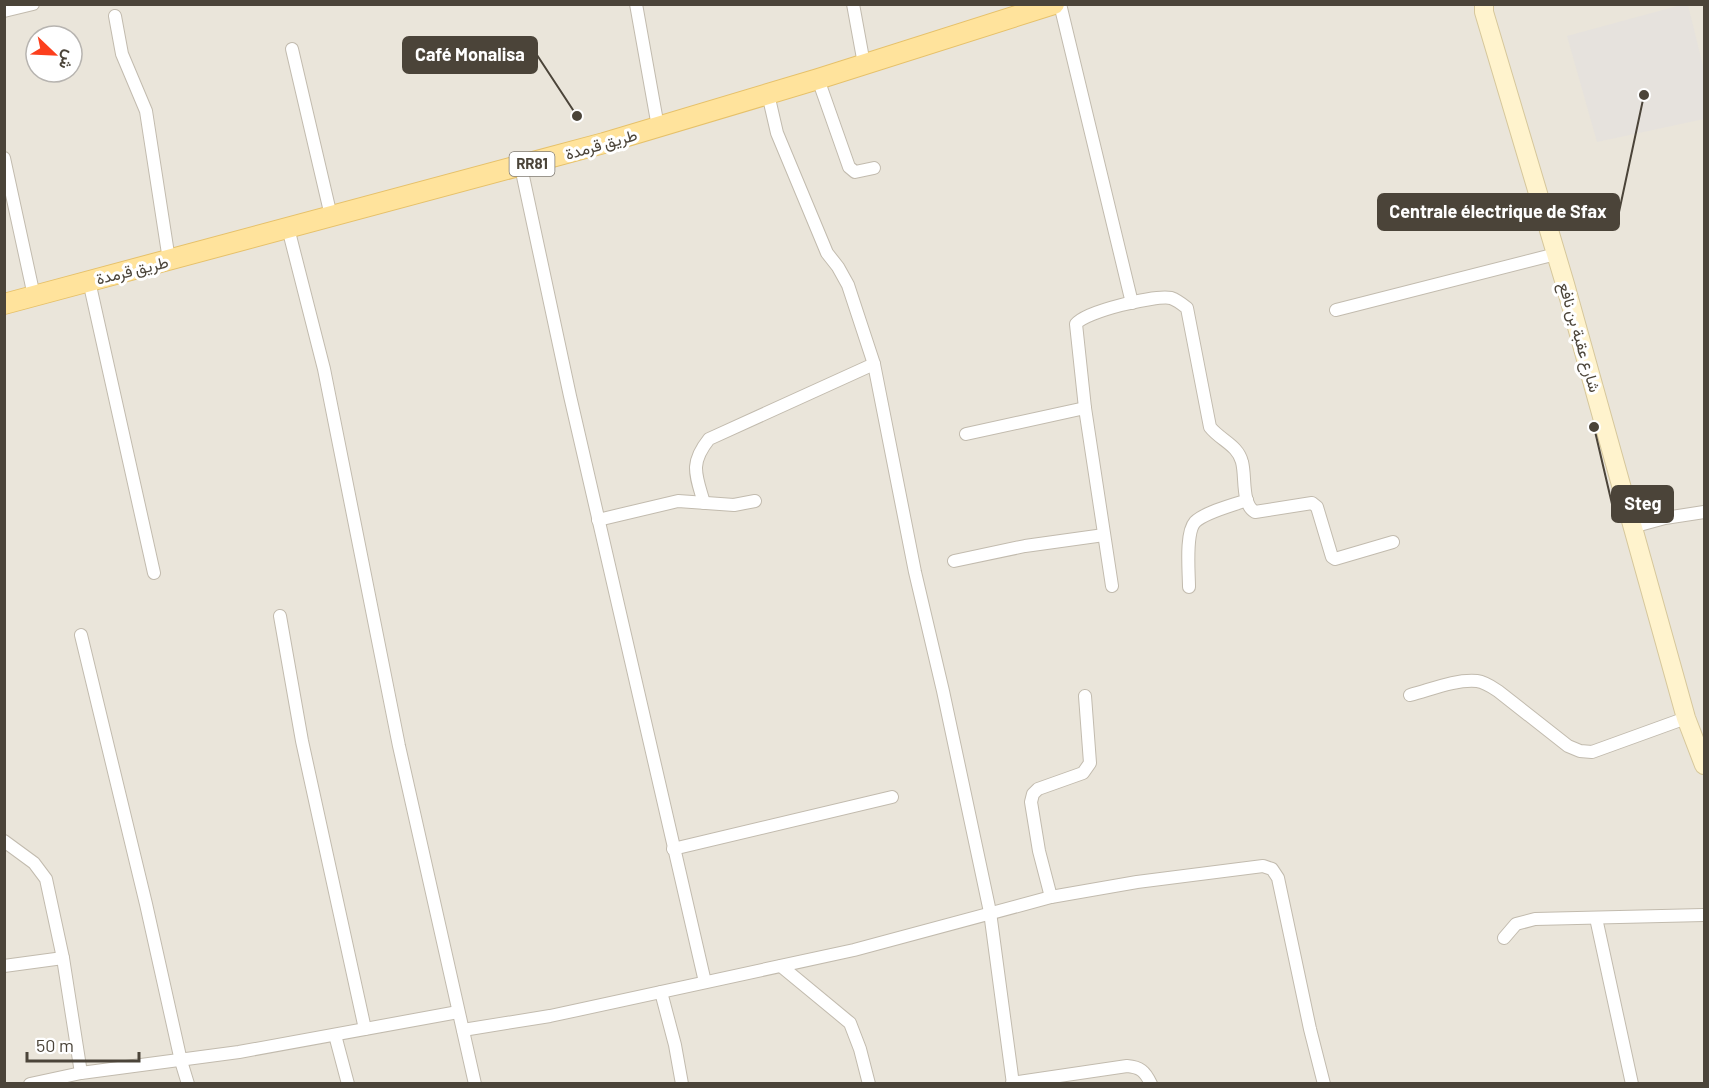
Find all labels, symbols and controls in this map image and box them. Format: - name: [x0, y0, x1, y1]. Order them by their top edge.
- north arrow: [24, 24, 84, 84]
- callout: Café Monalisa: [403, 37, 537, 73]
- text: Café Monalisa: [415, 43, 525, 65]
- text: ش: [55, 47, 81, 73]
- street label: طريق قرمدة: [563, 124, 640, 165]
- road number: RR81: [510, 152, 554, 176]
- callout: Centrale électrique de Sfax: [1378, 194, 1619, 230]
- text: Centrale électrique de Sfax: [1389, 200, 1607, 222]
- street label: طريق قرمدة: [94, 251, 170, 290]
- street label: شارع عقبة بن نافع: [1553, 280, 1605, 395]
- callout: Steg: [1612, 486, 1673, 522]
- text: Steg: [1624, 492, 1662, 514]
- scale bar: [27, 1025, 140, 1063]
- text: 50 m: [36, 1034, 74, 1056]

